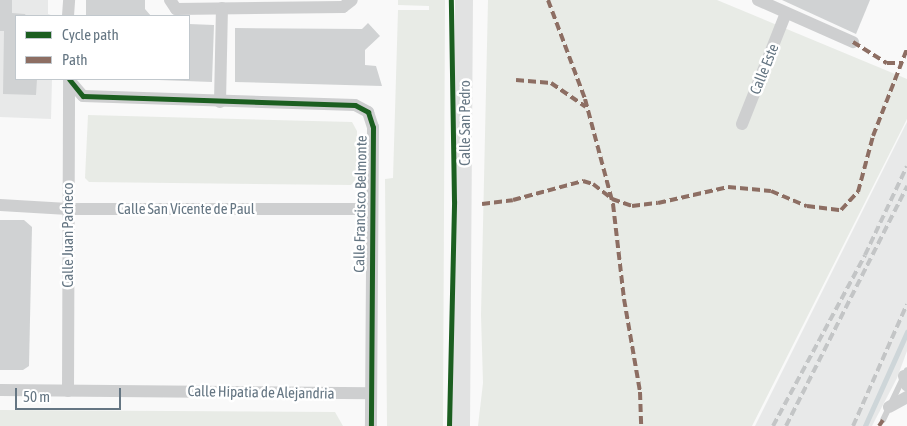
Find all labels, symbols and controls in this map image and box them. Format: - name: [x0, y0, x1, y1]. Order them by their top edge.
- legend: [15, 15, 190, 80]
- text: Cycle path: [62, 26, 119, 43]
- street label: Calle Este: [746, 41, 782, 97]
- text: Path: [62, 51, 88, 68]
- street label: Calle San Pedro: [456, 80, 474, 166]
- street label: Calle Francisco Belmonte: [350, 135, 370, 273]
- street label: Calle Juan Pacheco: [59, 183, 77, 287]
- street label: Calle San Vicente de Paul: [117, 200, 255, 218]
- scale bar: [18, 378, 124, 410]
- street label: Calle Hipatia de Alejandria: [187, 382, 335, 402]
- text: 50 m: [23, 388, 50, 405]

